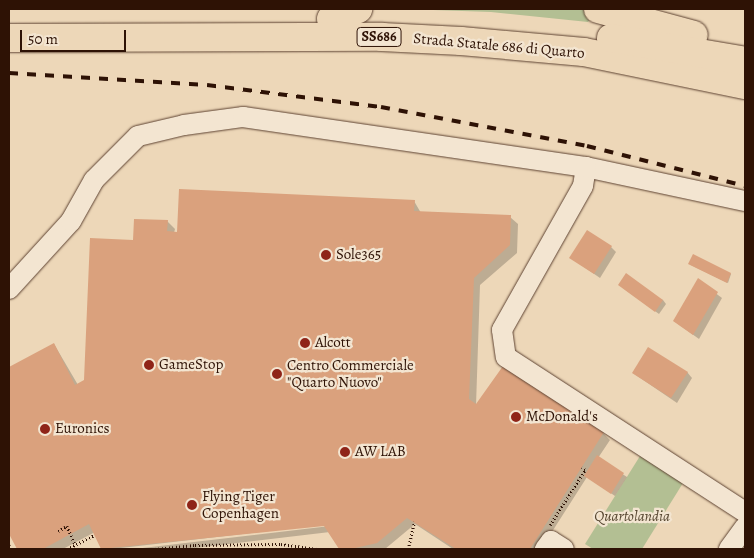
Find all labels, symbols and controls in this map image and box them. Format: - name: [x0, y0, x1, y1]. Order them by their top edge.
- scale bar: [22, 20, 129, 52]
- road number: SS686: [356, 26, 402, 48]
- text: 50 m: [28, 29, 58, 49]
- street label: Strada Statale 686 di Quarto: [413, 30, 585, 62]
- place label: Sole365: [336, 246, 381, 264]
- marker: Sole365: [320, 249, 332, 261]
- place label: Alcott: [315, 334, 351, 352]
- marker: Alcott: [299, 337, 311, 349]
- place label: GameStop: [159, 356, 223, 374]
- place label: Centro Commerciale "Quarto Nuovo": [287, 356, 414, 391]
- marker: GameStop: [143, 359, 155, 371]
- marker: Centro Commerciale "Quarto Nuovo": [271, 368, 283, 380]
- place label: McDonald's: [526, 408, 598, 426]
- marker: McDonald's: [510, 411, 522, 423]
- place label: Euronics: [55, 420, 110, 438]
- marker: Euronics: [39, 423, 51, 435]
- place label: AW LAB: [355, 443, 406, 461]
- marker: AW LAB: [339, 446, 351, 458]
- place label: Flying Tiger Copenhagen: [202, 487, 279, 522]
- marker: Flying Tiger Copenhagen: [186, 499, 198, 511]
- park label: Quartolandia: [594, 508, 670, 526]

